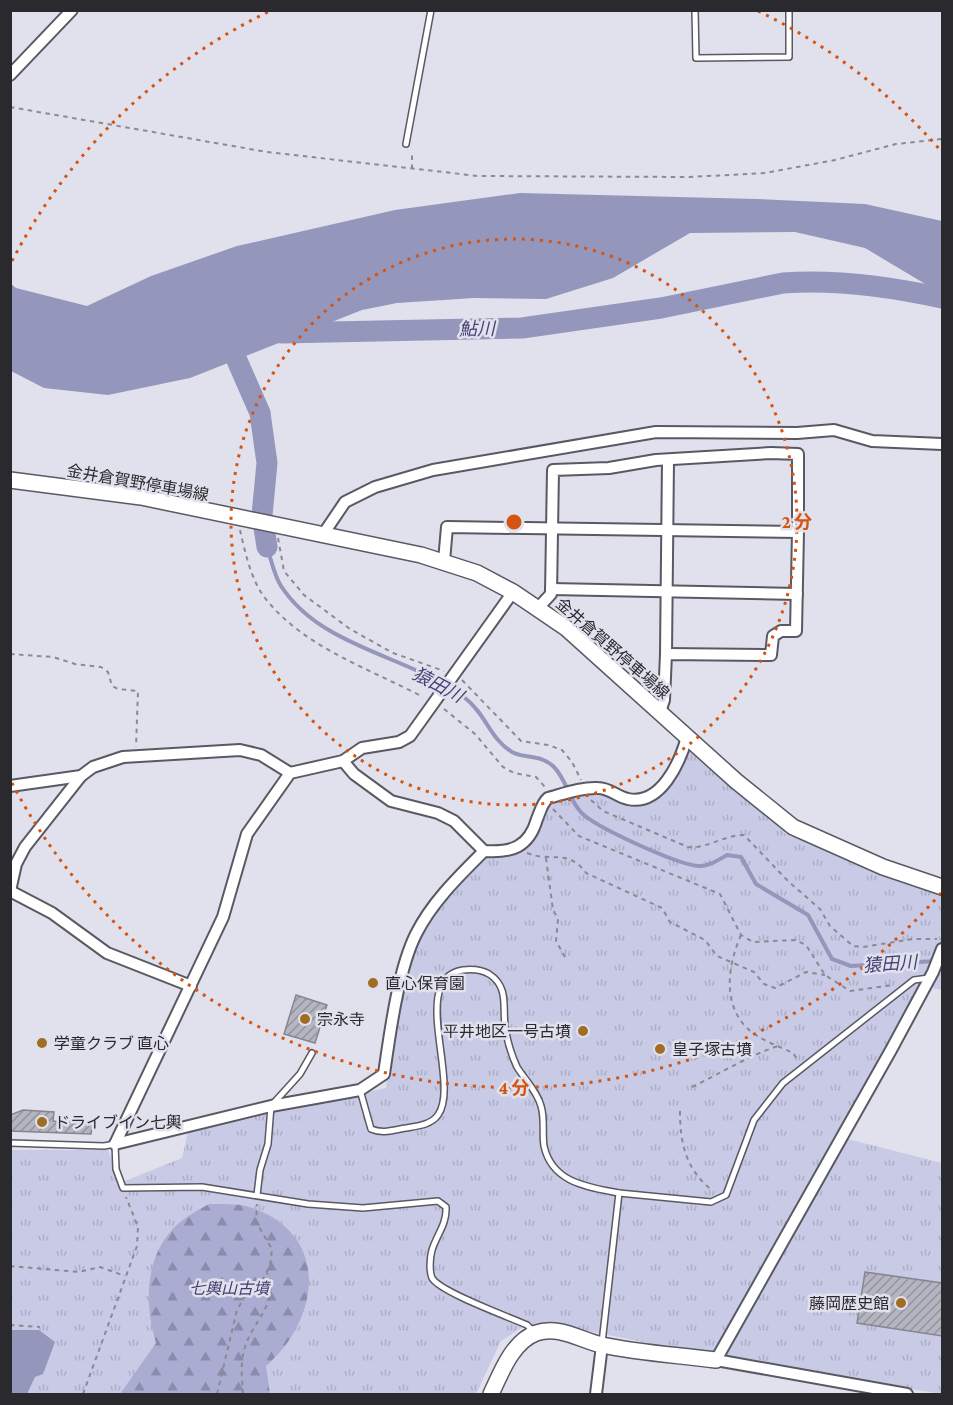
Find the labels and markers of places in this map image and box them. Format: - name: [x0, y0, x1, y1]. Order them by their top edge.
- centre of rings: [504, 512, 524, 532]
- place label: 直心保育園: [385, 975, 465, 992]
- marker: 直心保育園: [366, 976, 380, 990]
- place label: 宗永寺: [317, 1011, 365, 1028]
- marker: 宗永寺: [298, 1012, 312, 1026]
- place label: 平井地区一号古墳: [443, 1023, 571, 1040]
- marker: 平井地区一号古墳: [576, 1024, 590, 1038]
- place label: 学童クラブ 直心: [54, 1035, 169, 1052]
- marker: 学童クラブ 直心: [35, 1036, 49, 1050]
- place label: 皇子塚古墳: [672, 1041, 752, 1058]
- marker: 皇子塚古墳: [653, 1042, 667, 1056]
- place label: ドライブイン七輿: [54, 1114, 182, 1131]
- marker: ドライブイン七輿: [35, 1115, 49, 1129]
- place label: 藤岡歴史館: [809, 1295, 889, 1312]
- marker: 藤岡歴史館: [894, 1296, 908, 1310]

